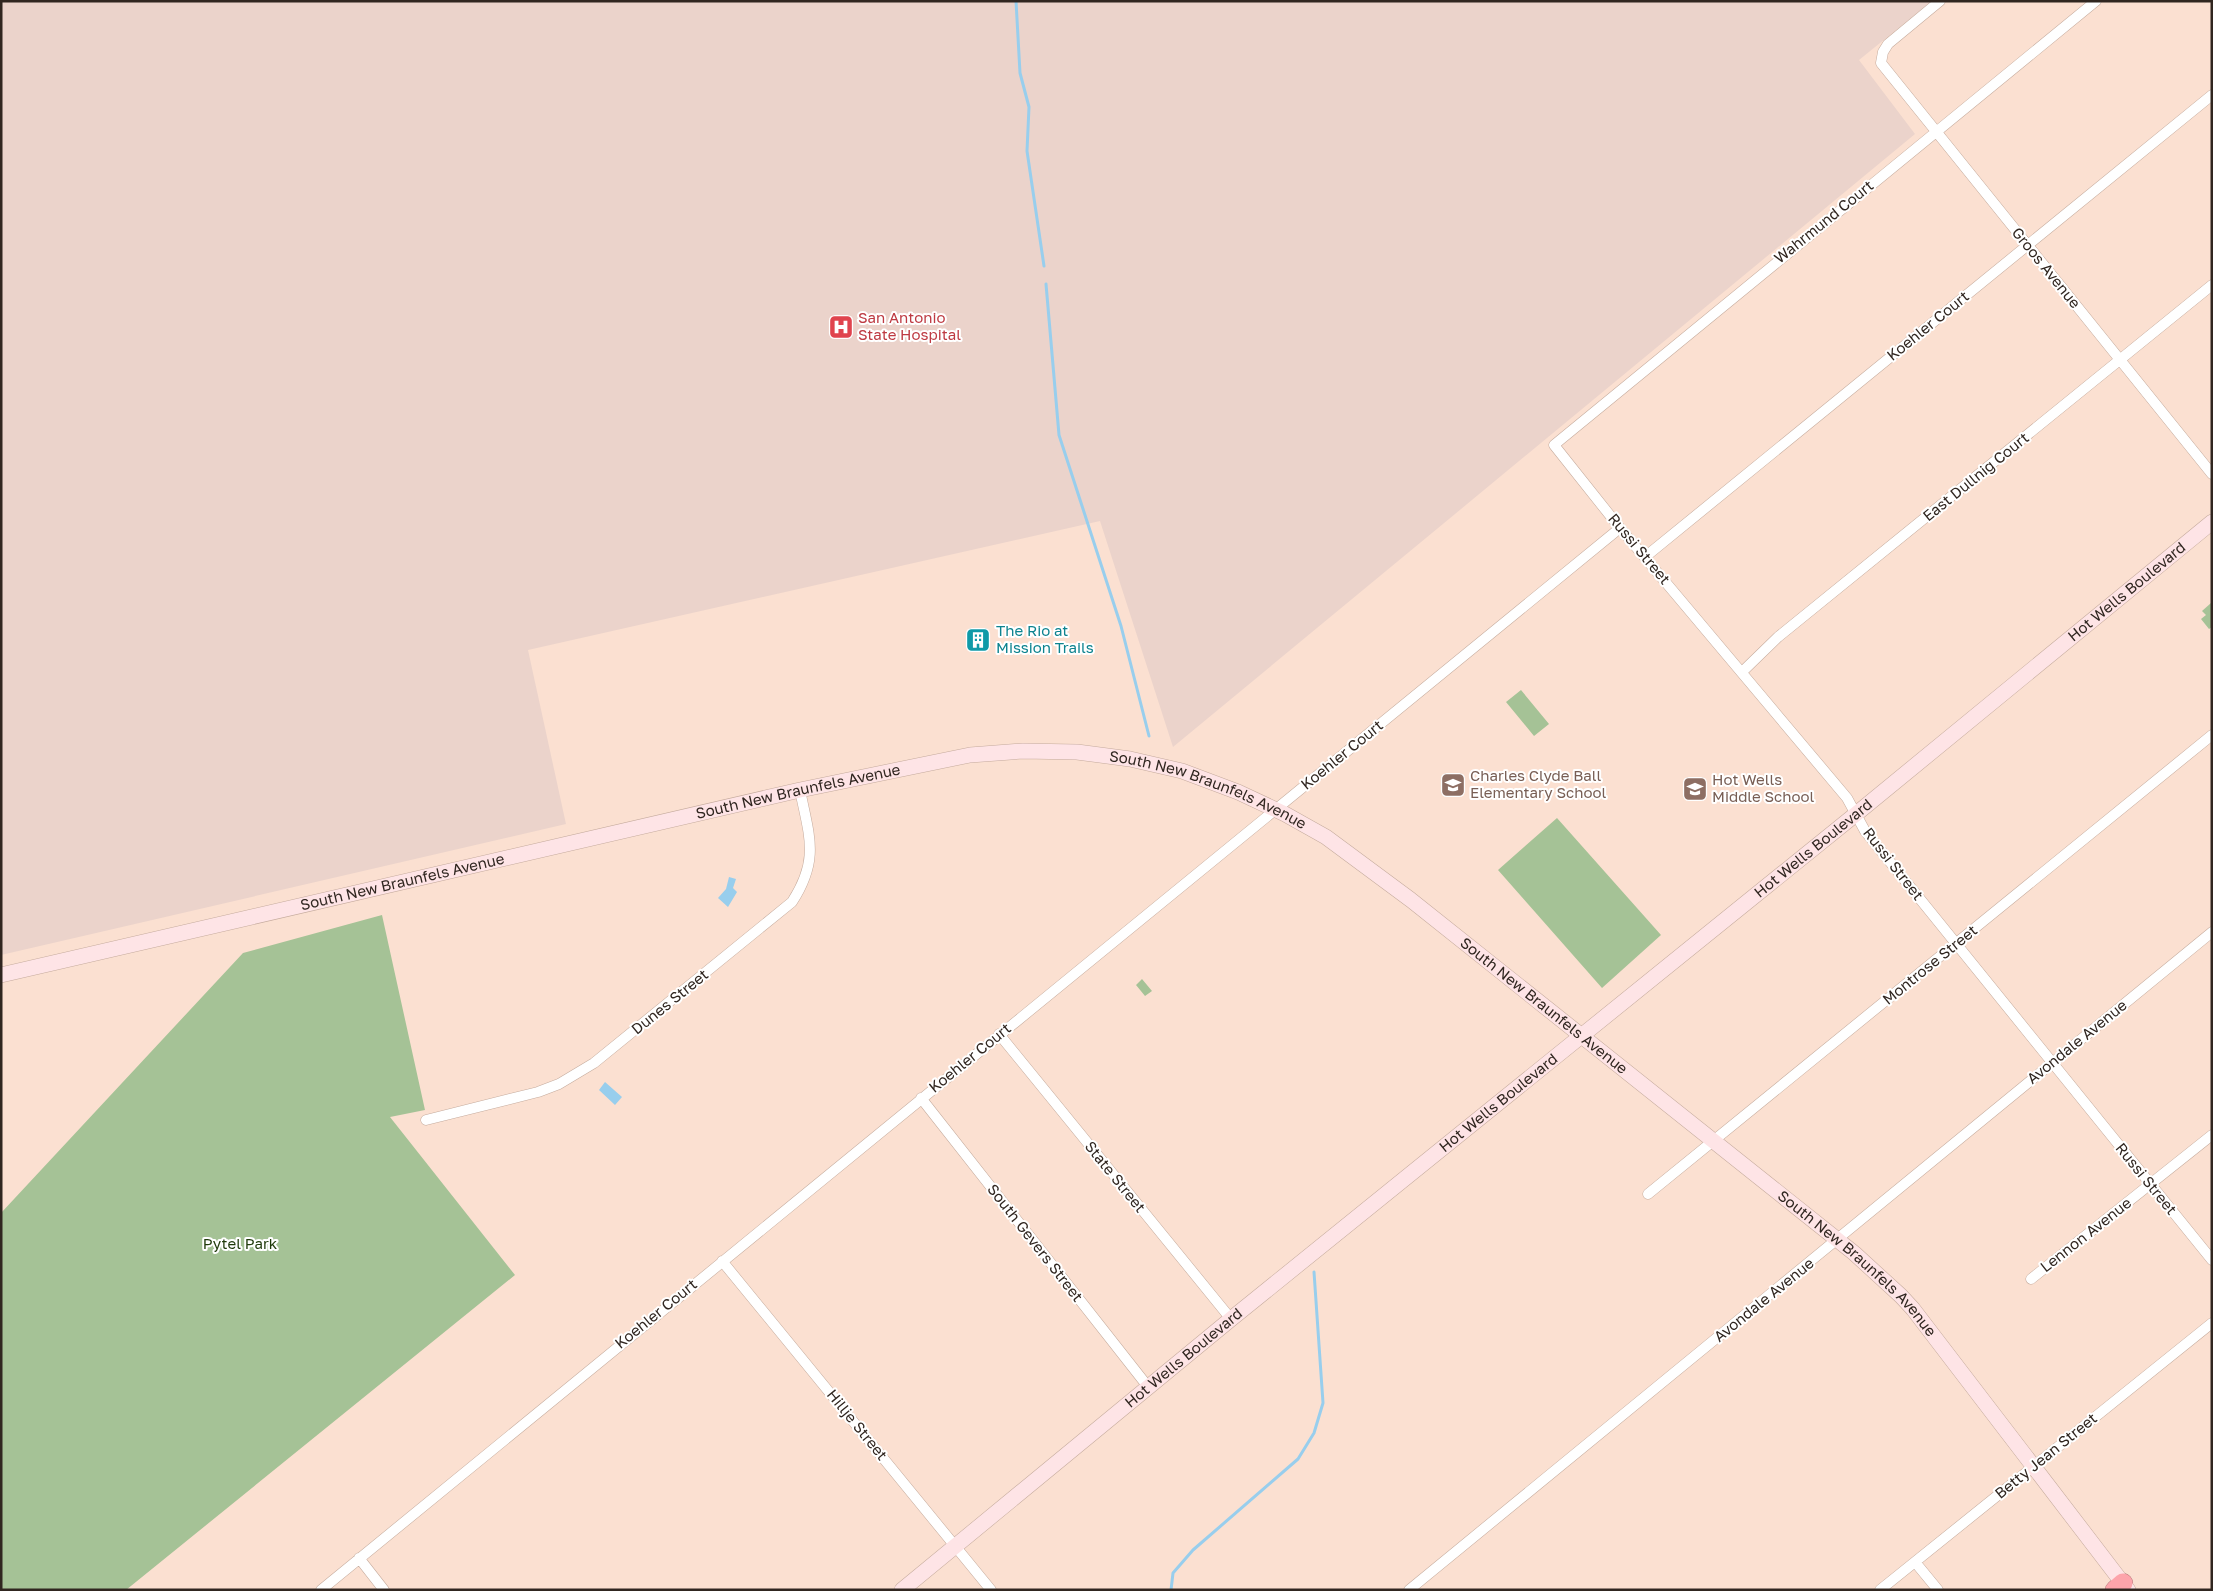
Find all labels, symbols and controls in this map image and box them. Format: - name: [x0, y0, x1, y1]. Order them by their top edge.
- street label: Wahrmund Court: [1770, 176, 1877, 267]
- street label: Groos Avenue: [2009, 223, 2085, 312]
- street label: Koehler Court: [1883, 287, 1972, 364]
- place label: San Antonio State Hospital: [858, 308, 961, 343]
- hospital icon: San Antonio State Hospital: [828, 314, 854, 340]
- street label: East Dullnig Court: [1919, 428, 2032, 524]
- street label: Russi Street: [1605, 509, 1675, 587]
- street label: Hot Wells Boulevard: [2064, 538, 2189, 645]
- place label: The Rio at Mission Trails: [996, 621, 1094, 656]
- building icon: The Rio at Mission Trails: [965, 627, 991, 653]
- street label: Koehler Court: [1297, 716, 1386, 793]
- street label: South New Braunfels Avenue: [1108, 746, 1310, 832]
- street label: South New Braunfels Avenue: [694, 760, 902, 822]
- place label: Charles Clyde Ball Elementary School: [1470, 766, 1606, 801]
- place label: Hot Wells Middle School: [1712, 770, 1814, 805]
- school or university icon: Charles Clyde Ball Elementary School: [1440, 772, 1466, 798]
- school or university icon: Hot Wells Middle School: [1682, 776, 1708, 802]
- street label: Hot Wells Boulevard: [1750, 794, 1875, 901]
- street label: Russi Street: [1860, 824, 1928, 903]
- street label: South New Braunfels Avenue: [298, 849, 506, 913]
- street label: Montrose Street: [1878, 921, 1980, 1008]
- street label: South New Braunfels Avenue: [1457, 933, 1632, 1077]
- street label: Dunes Street: [627, 965, 711, 1038]
- street label: Avondale Avenue: [2023, 995, 2130, 1087]
- street label: Koehler Court: [925, 1019, 1014, 1096]
- street label: Hot Wells Boulevard: [1435, 1049, 1560, 1155]
- street label: State Street: [1082, 1137, 1150, 1216]
- street label: Russi Street: [2112, 1139, 2181, 1218]
- street label: South Gevers Street: [984, 1180, 1087, 1305]
- street label: South New Braunfels Avenue: [1775, 1186, 1941, 1340]
- street label: Lennon Avenue: [2036, 1193, 2135, 1275]
- park label: Pytel Park: [203, 1234, 278, 1252]
- street label: Avondale Avenue: [1710, 1253, 1817, 1345]
- street label: Koehler Court: [611, 1275, 700, 1352]
- street label: Hot Wells Boulevard: [1121, 1304, 1245, 1411]
- street label: Hillje Street: [824, 1385, 892, 1463]
- street label: Betty Jean Street: [1991, 1409, 2100, 1502]

